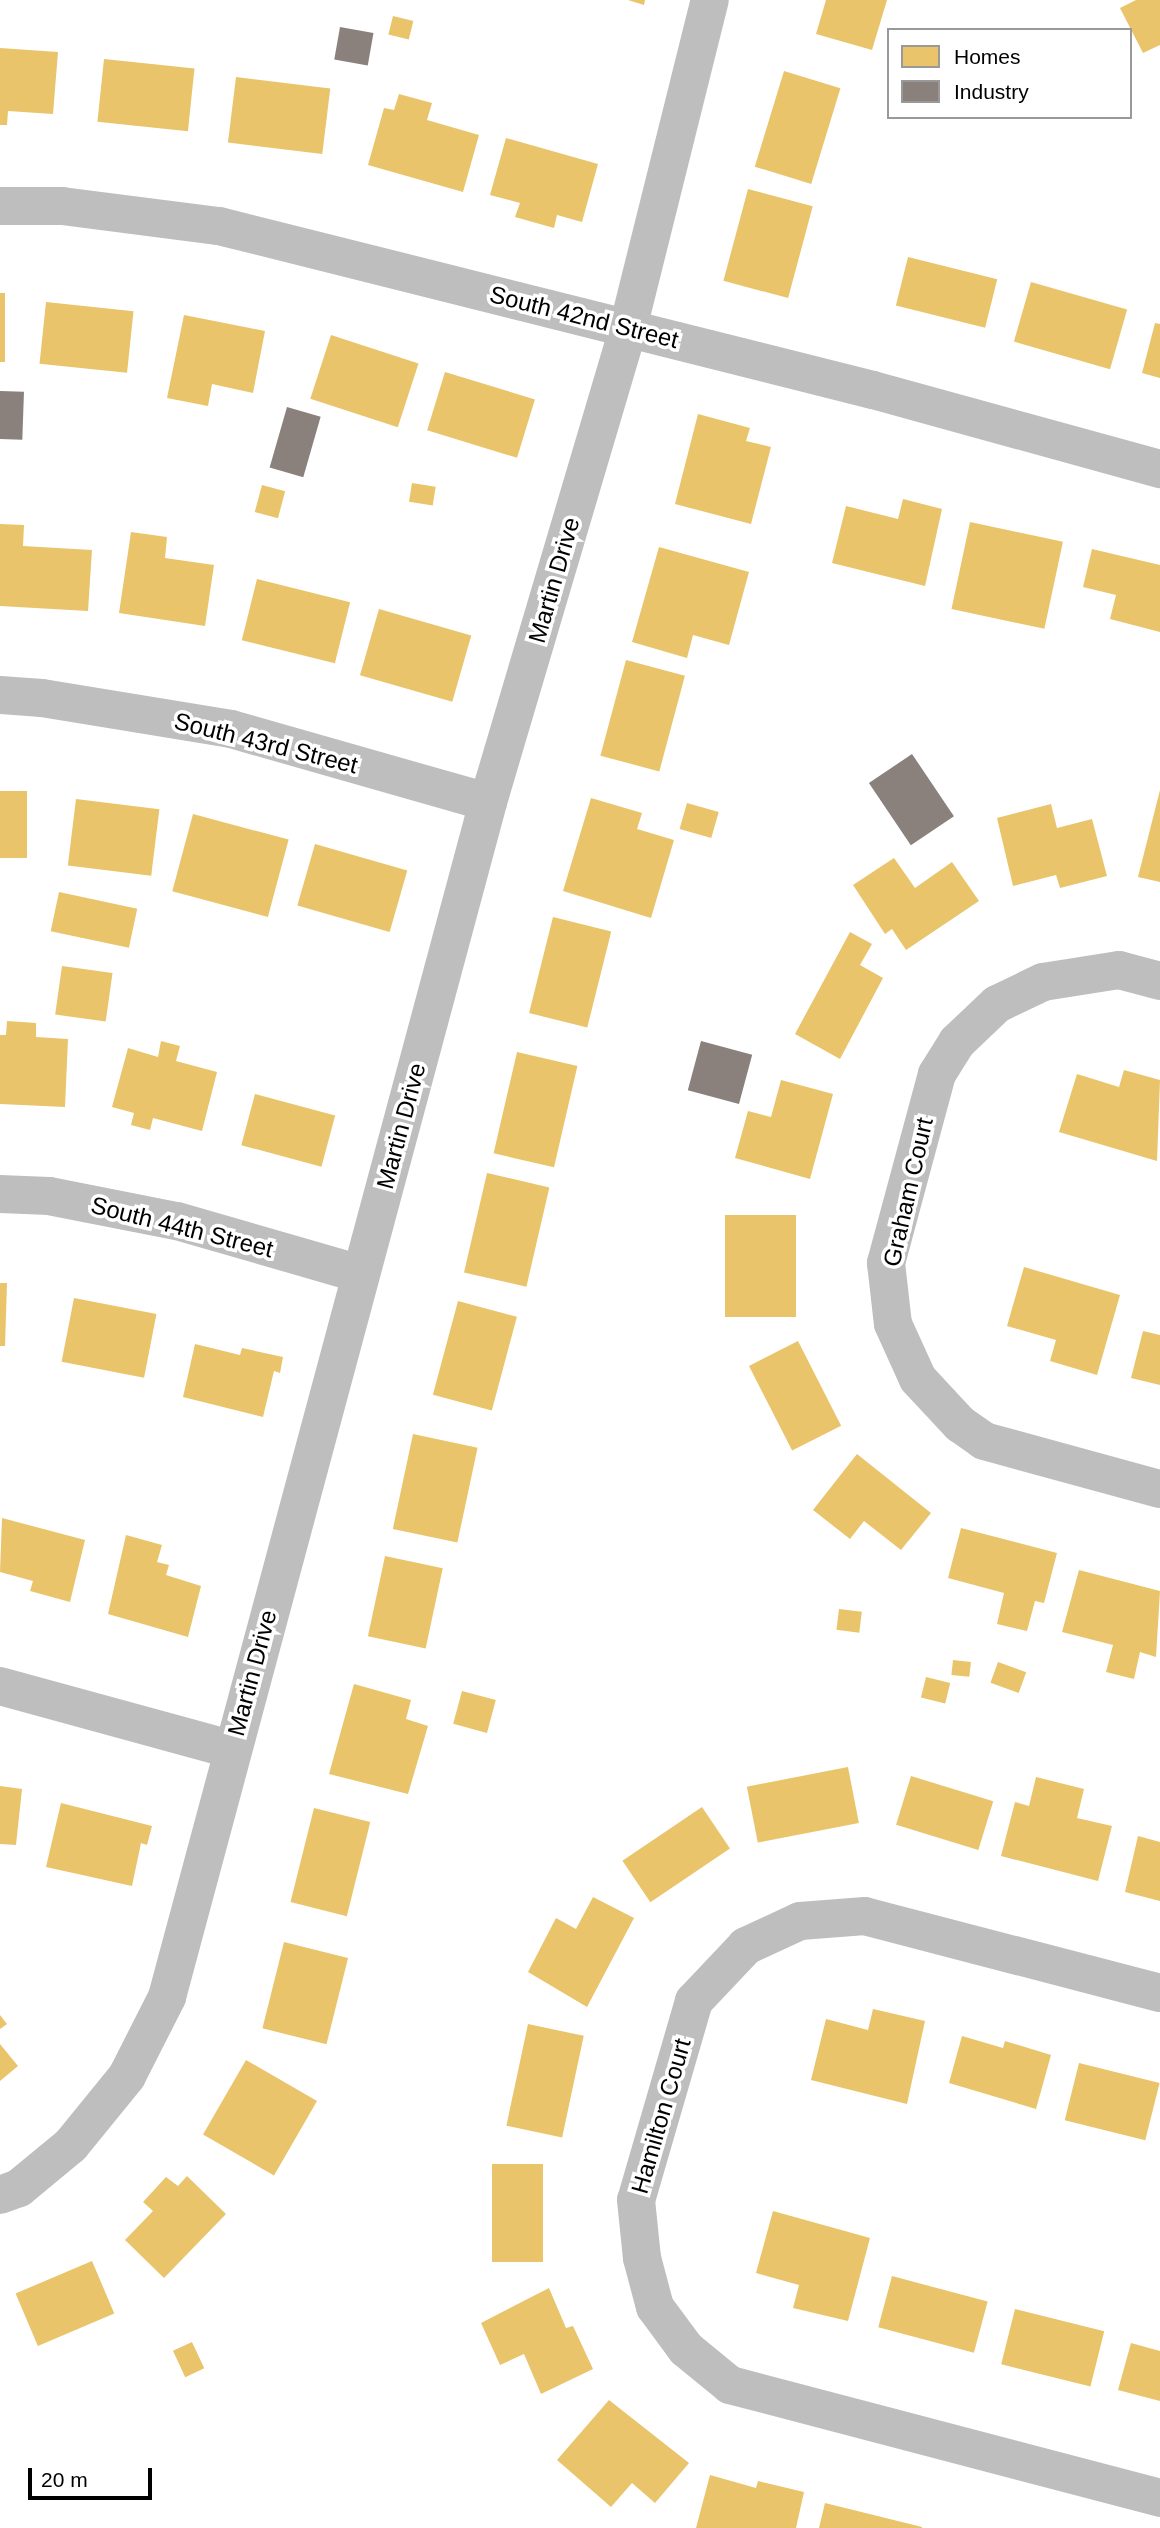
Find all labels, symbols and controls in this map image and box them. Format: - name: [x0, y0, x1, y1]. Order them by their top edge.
- legend: [887, 28, 1132, 119]
- text: Homes: [954, 45, 1021, 68]
- text: Industry: [954, 80, 1029, 103]
- street label: South 42nd Street: [487, 280, 681, 354]
- street label: Martin Drive: [522, 514, 586, 646]
- street label: South 43rd Street: [171, 706, 361, 780]
- street label: Martin Drive: [370, 1060, 432, 1192]
- street label: Graham Court: [877, 1115, 939, 1269]
- street label: South 44th Street: [88, 1190, 276, 1264]
- street label: Martin Drive: [221, 1607, 283, 1739]
- street label: Hamilton Court: [625, 2035, 697, 2197]
- scale bar: [32, 2454, 156, 2498]
- text: 20 m: [41, 2468, 88, 2491]

